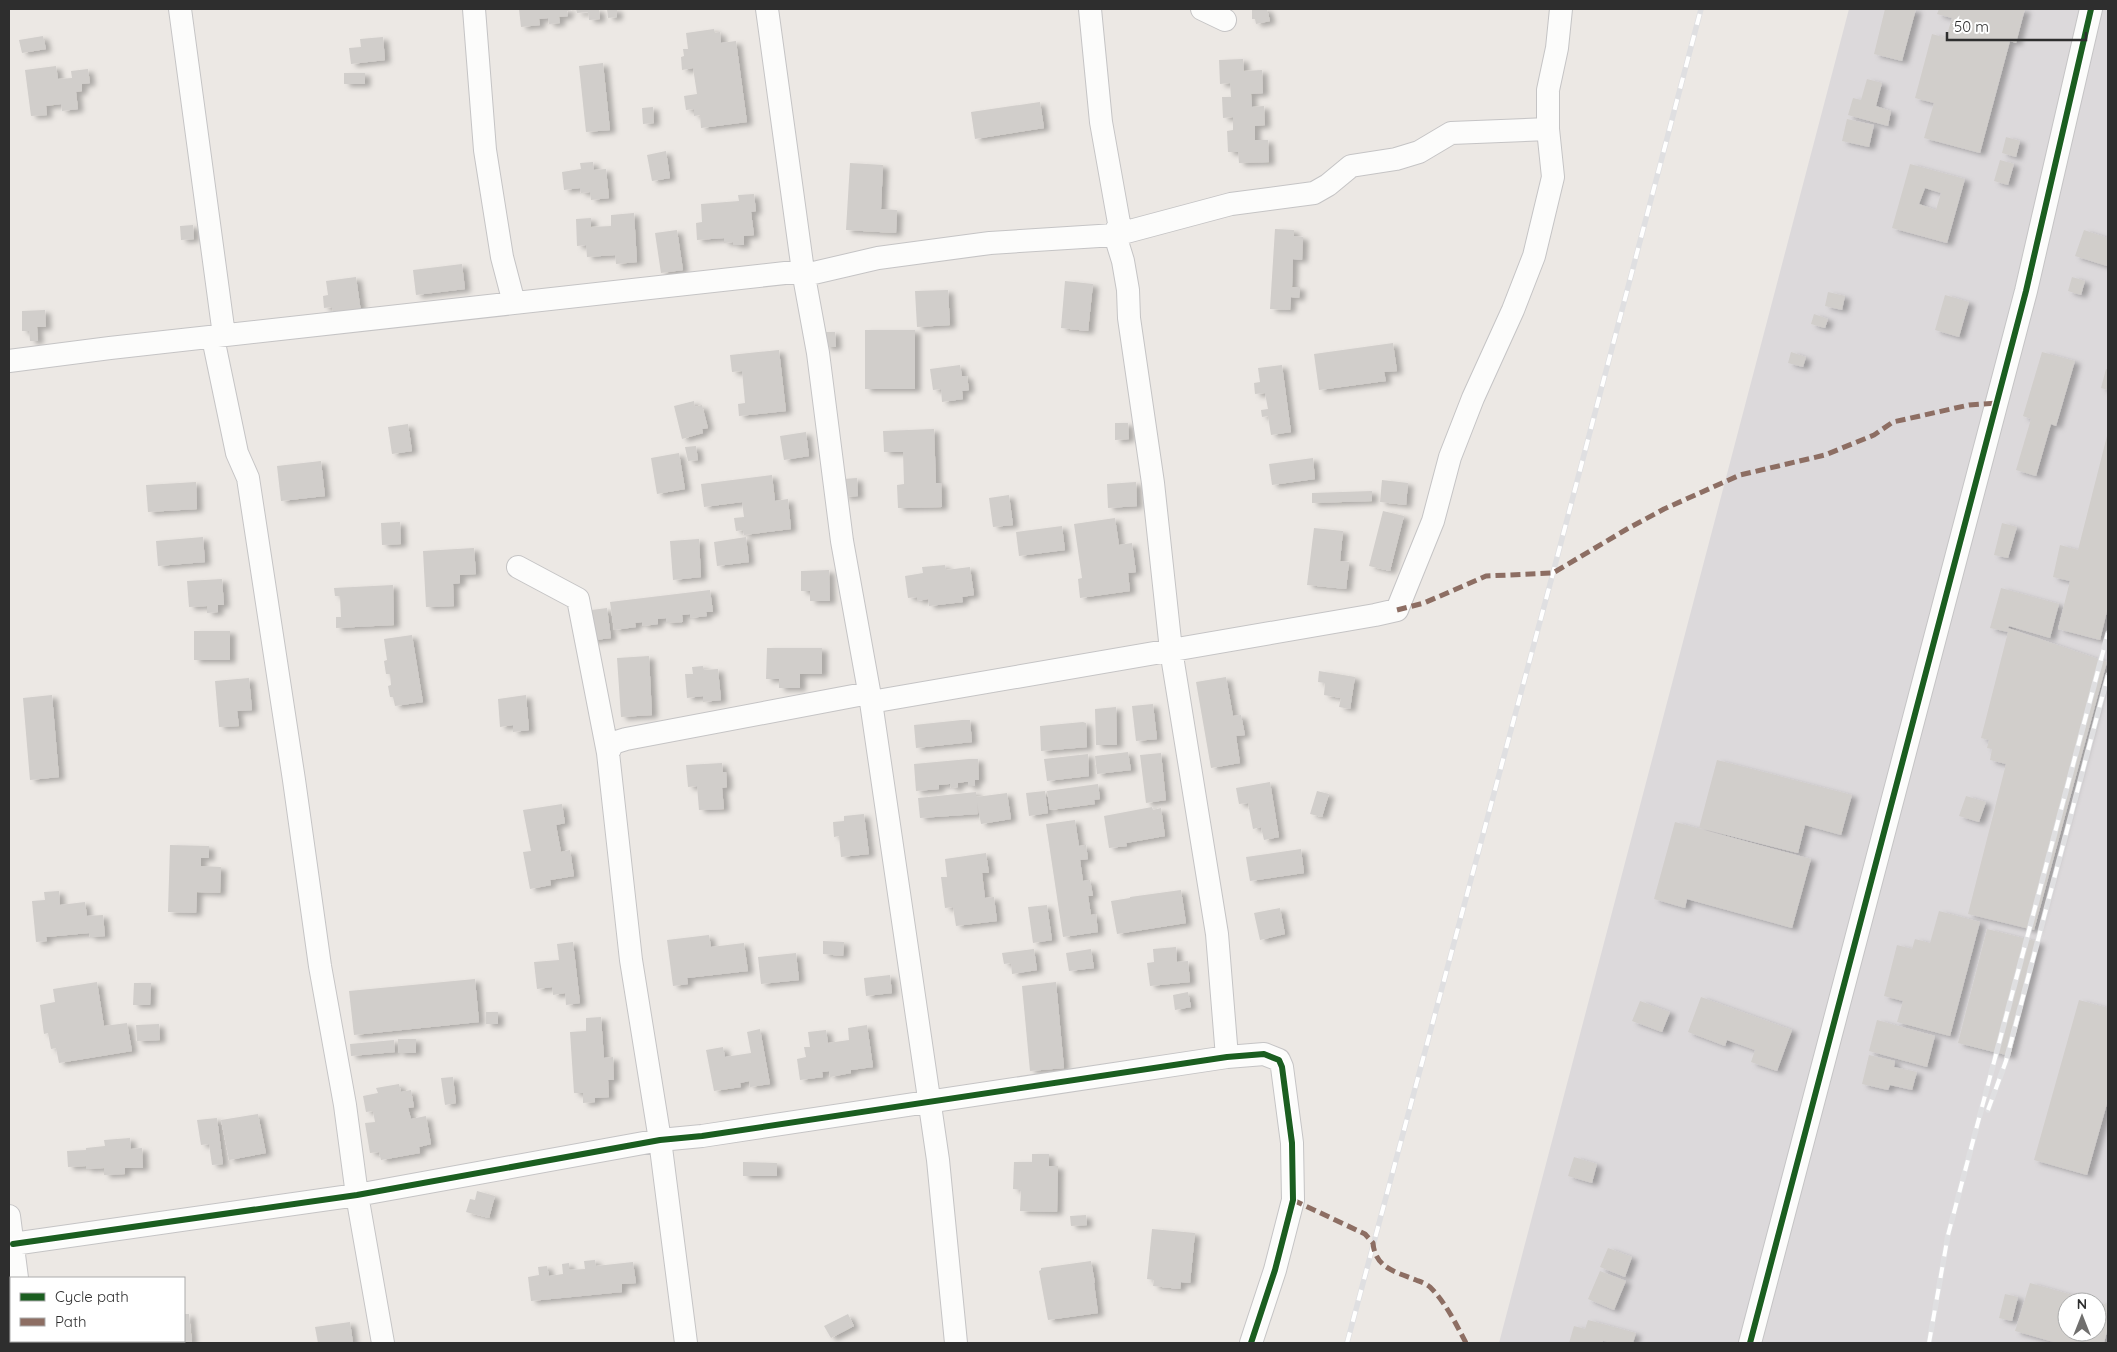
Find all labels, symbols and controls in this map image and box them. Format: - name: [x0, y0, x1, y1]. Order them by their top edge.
- scale bar: [1947, 10, 2086, 42]
- text: 50 m: [1954, 17, 1989, 36]
- legend: [10, 1277, 185, 1342]
- text: Cycle path: [55, 1287, 129, 1306]
- north arrow: [2057, 1292, 2107, 1342]
- text: N: [2077, 1295, 2087, 1313]
- text: Path: [55, 1312, 87, 1331]

